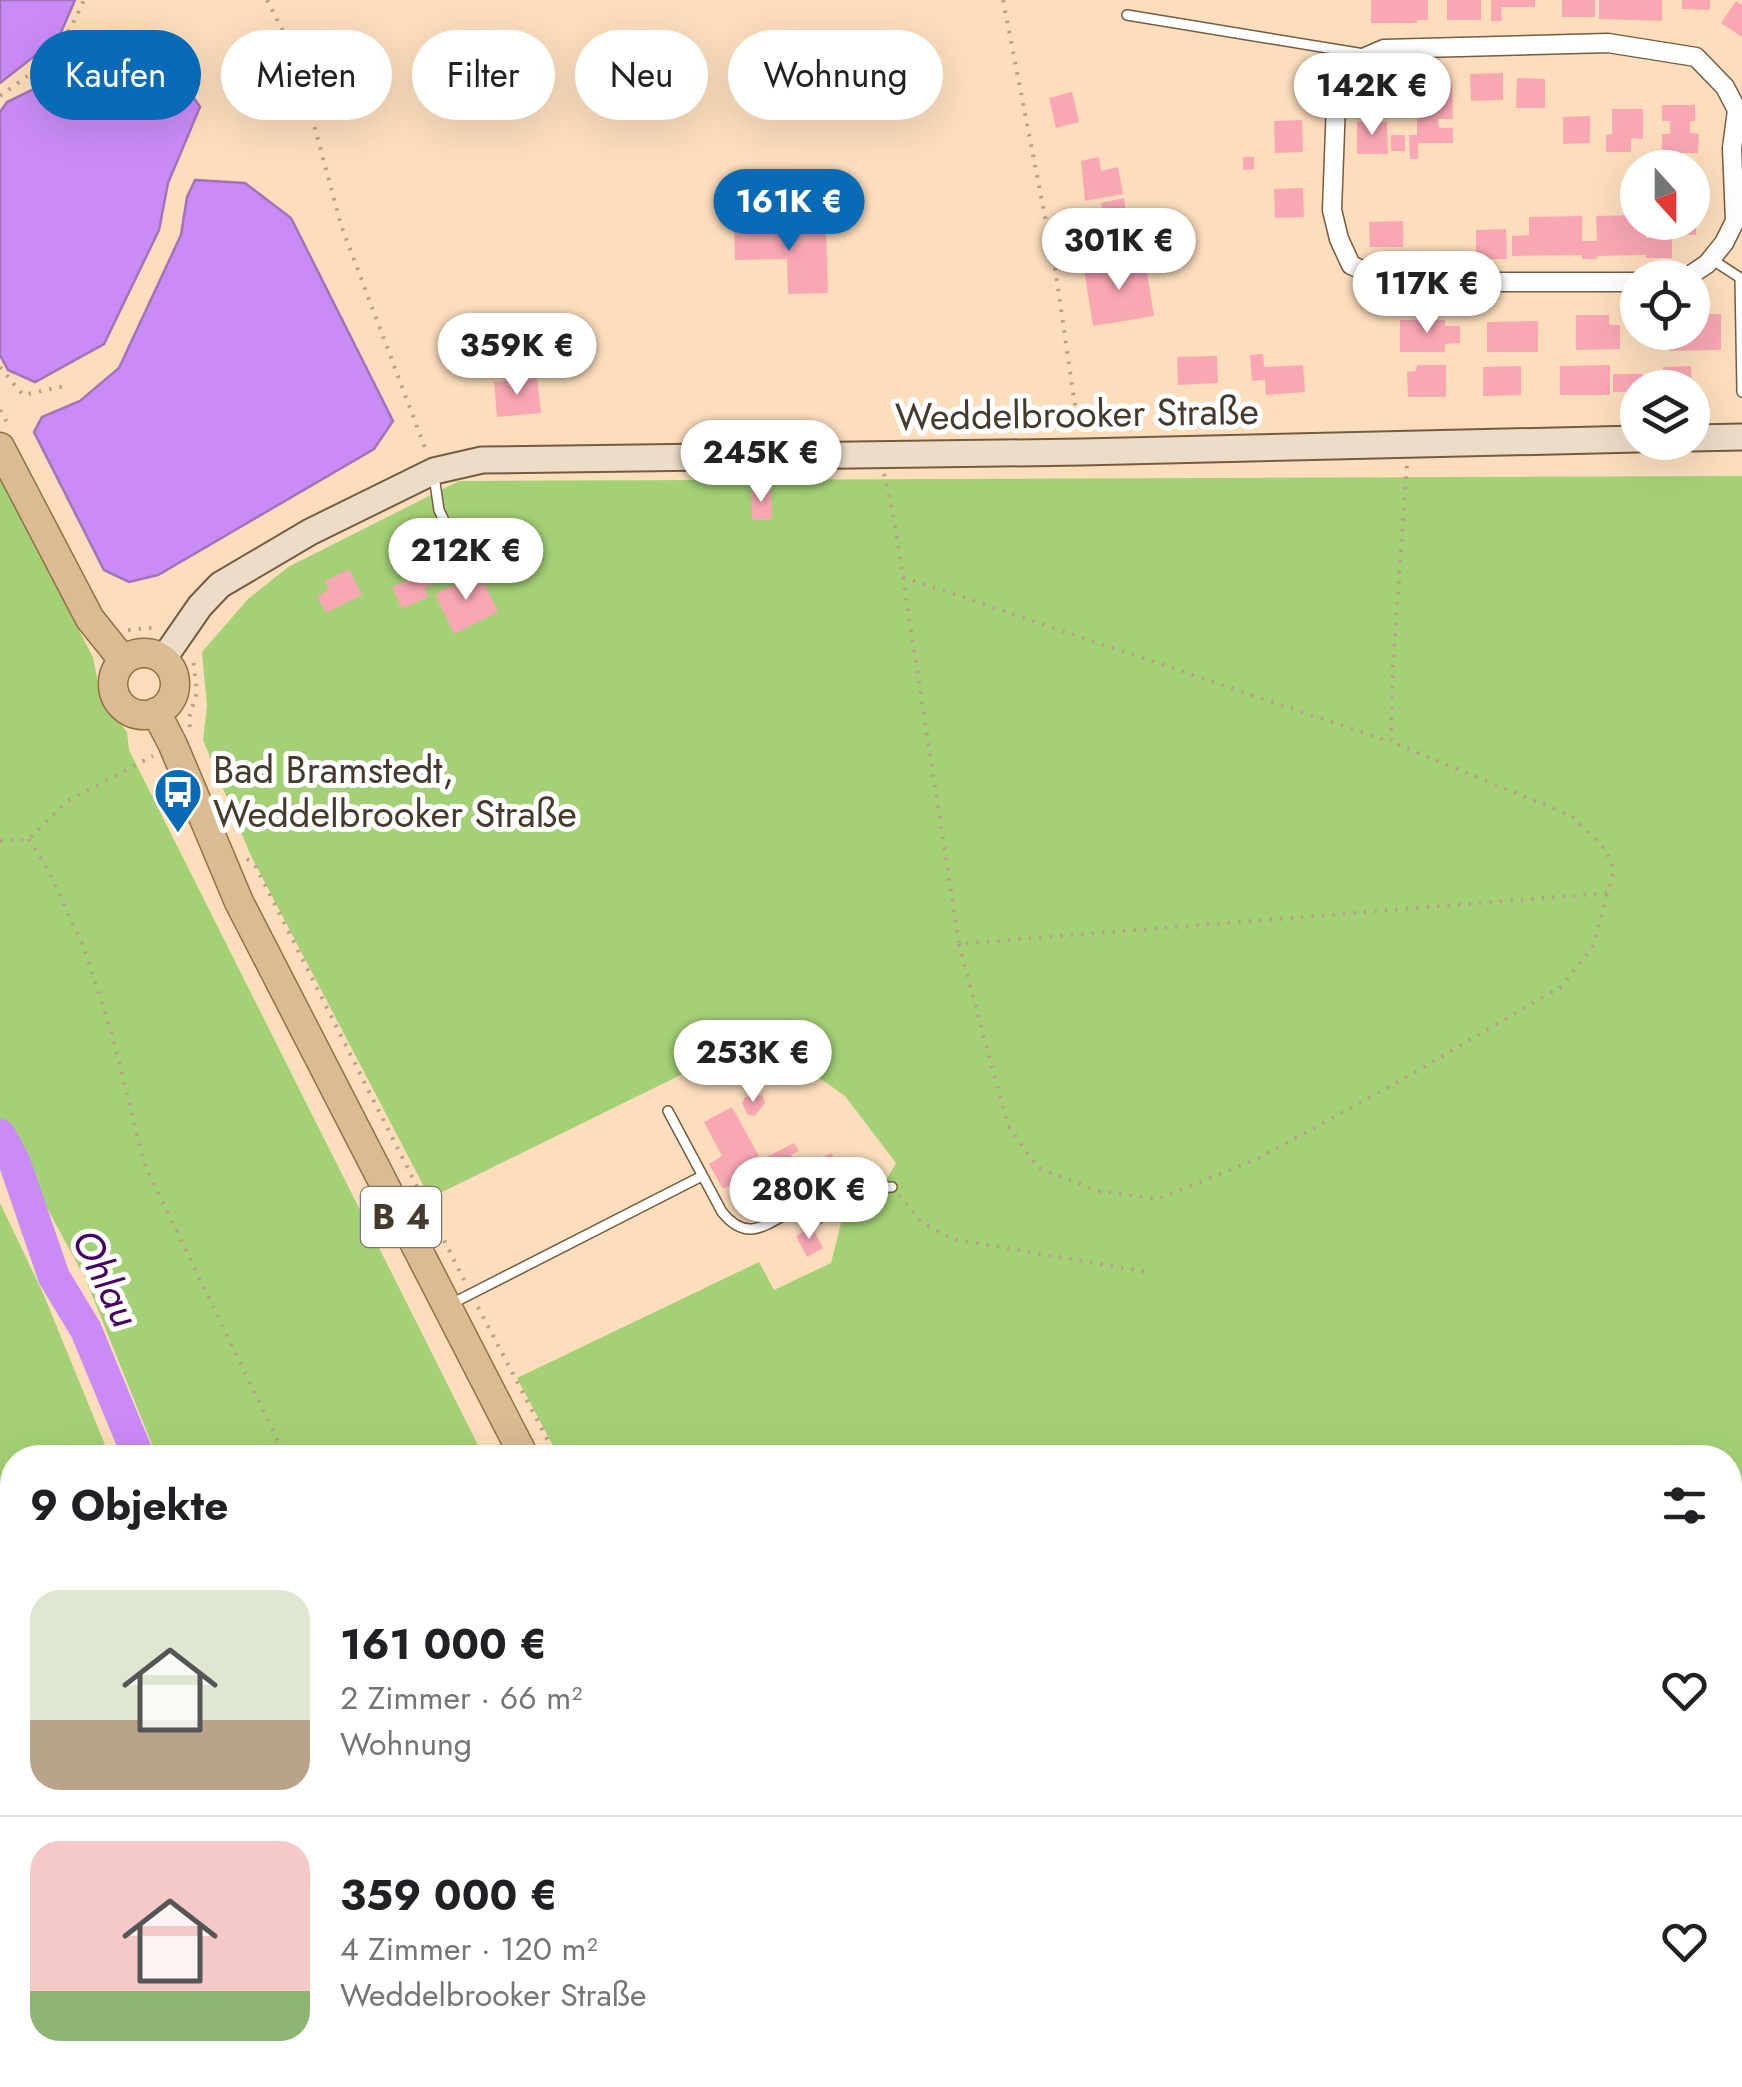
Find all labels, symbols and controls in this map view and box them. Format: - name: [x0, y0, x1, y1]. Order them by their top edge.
- chip: Kaufen: [30, 30, 201, 120]
- chip: Mieten: [221, 30, 392, 120]
- chip: Filter: [412, 30, 555, 120]
- chip: Neu: [575, 30, 708, 120]
- chip: Wohnung: [728, 30, 943, 120]
- pin: 142K €: [1291, 53, 1453, 138]
- text: 142K €: [1316, 62, 1428, 108]
- north arrow: [1620, 150, 1710, 240]
- map controls: [1620, 150, 1710, 460]
- pin: 161K €: [708, 169, 870, 254]
- text: 161K €: [736, 178, 842, 224]
- pin: 301K €: [1038, 208, 1200, 293]
- text: 301K €: [1064, 217, 1174, 263]
- pin: 117K €: [1346, 251, 1508, 336]
- text: 117K €: [1375, 260, 1479, 306]
- button: locate: [1620, 260, 1710, 350]
- pin: 359K €: [436, 313, 598, 398]
- text: 359K €: [460, 322, 574, 368]
- button: layers: [1620, 370, 1710, 460]
- street label: Weddelbrooker Straße: [895, 383, 1259, 444]
- pin: 245K €: [680, 420, 842, 505]
- text: 245K €: [703, 429, 819, 475]
- pin: 212K €: [385, 518, 547, 603]
- text: 212K €: [410, 527, 522, 573]
- place label: Bad Bramstedt, Weddelbrooker Straße: [213, 742, 577, 841]
- bus stop icon: Bad Bramstedt, Weddelbrooker Straße: [152, 766, 204, 834]
- pin: 253K €: [672, 1020, 834, 1105]
- text: 253K €: [696, 1029, 810, 1075]
- pin: 280K €: [728, 1157, 890, 1242]
- text: 280K €: [751, 1166, 867, 1212]
- road number: B 4: [361, 1187, 441, 1247]
- water label: Ohlau: [57, 1219, 155, 1337]
- text: 9 Objekte: [30, 1475, 228, 1536]
- icon: filters: [1657, 1478, 1712, 1533]
- text: 161 000 €: [340, 1614, 547, 1675]
- icon: home: [110, 1630, 230, 1750]
- icon: heart: [1657, 1663, 1712, 1718]
- text: 2 Zimmer · 66 m²: [340, 1675, 582, 1721]
- text: Wohnung: [340, 1721, 472, 1767]
- text: 359 000 €: [340, 1865, 557, 1926]
- icon: home: [110, 1881, 230, 2001]
- icon: heart: [1657, 1914, 1712, 1969]
- text: 4 Zimmer · 120 m²: [340, 1926, 598, 1972]
- text: Weddelbrooker Straße: [340, 1972, 646, 2018]

